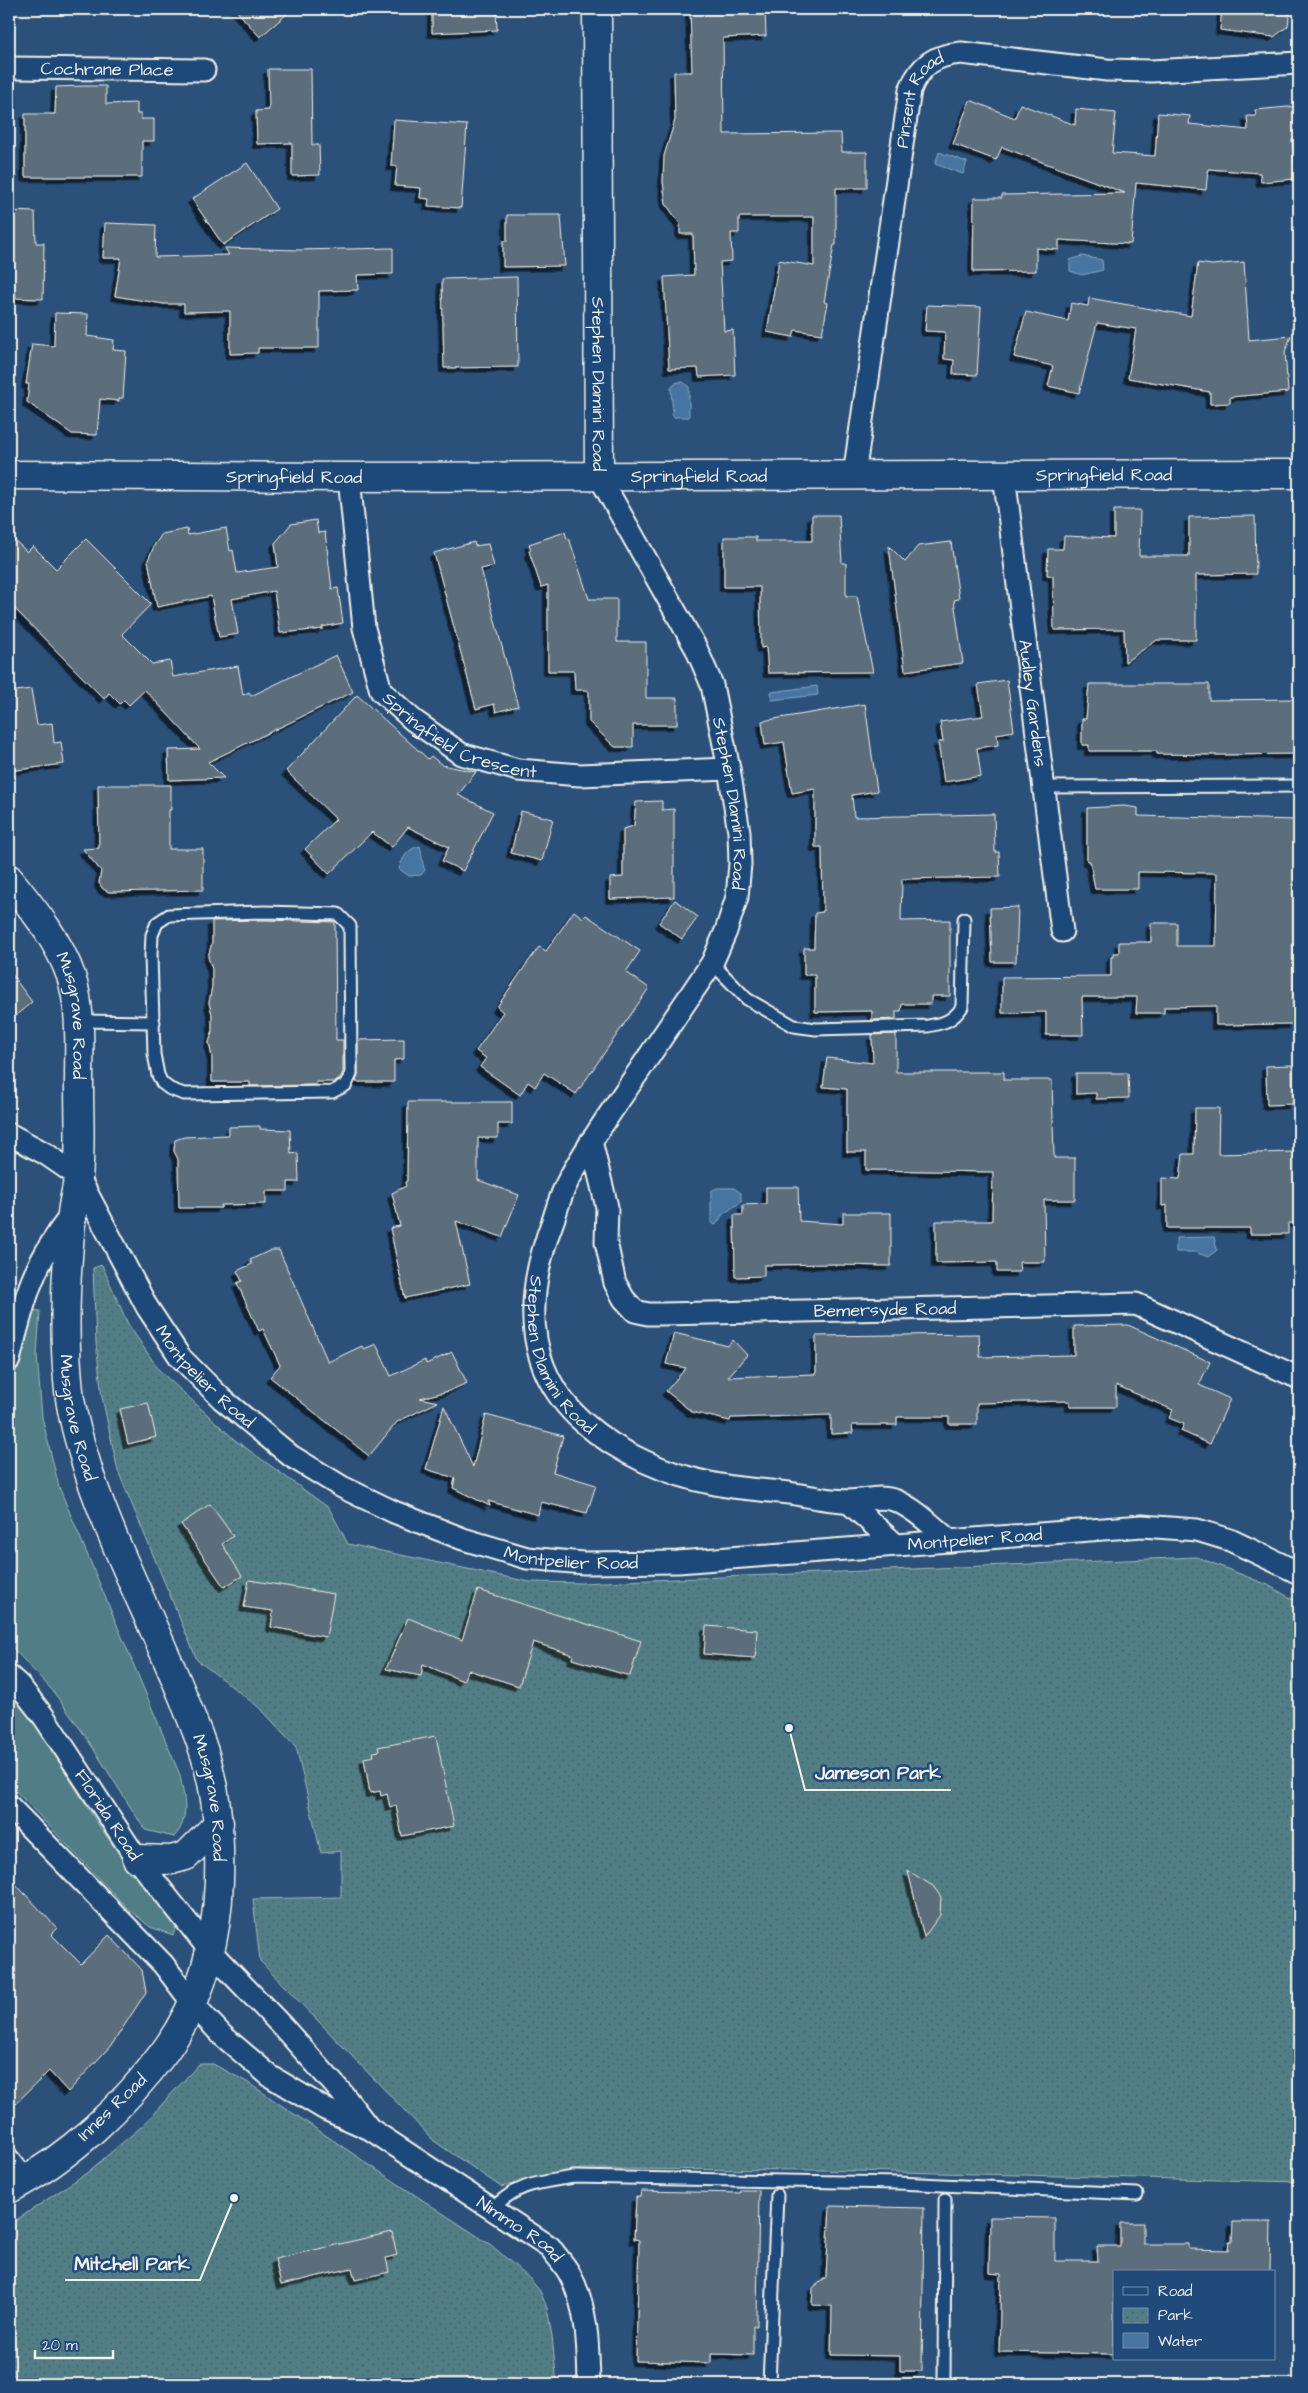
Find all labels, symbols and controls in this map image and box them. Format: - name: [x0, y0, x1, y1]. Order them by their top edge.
- street label: Pinsent Road: [890, 45, 947, 150]
- street label: Cochrane Place: [40, 56, 174, 83]
- street label: Stephen Dlamini Road: [585, 297, 611, 471]
- street label: Springfield Road: [1036, 462, 1172, 489]
- street label: Springfield Road: [226, 464, 362, 491]
- street label: Springfield Road: [631, 464, 767, 490]
- street label: Audley Gardens: [1012, 638, 1053, 768]
- street label: Springfield Crescent: [377, 686, 538, 785]
- street label: Stephen Dlamini Road: [706, 715, 752, 891]
- street label: Musgrave Road: [49, 948, 91, 1079]
- street label: Stephen Dlamini Road: [521, 1273, 601, 1440]
- street label: Bemersyde Road: [813, 1296, 957, 1324]
- street label: Montpelier Road: [149, 1320, 260, 1434]
- street label: Musgrave Road: [53, 1354, 103, 1484]
- street label: Montpelier Road: [907, 1522, 1043, 1557]
- street label: Montpelier Road: [501, 1540, 638, 1576]
- street label: Musgrave Road: [186, 1731, 231, 1861]
- callout: Jameson Park: [805, 1756, 951, 1790]
- text: Jameson Park: [814, 1760, 941, 1787]
- street label: Florida Road: [68, 1764, 147, 1866]
- street label: Innes Road: [72, 2068, 153, 2147]
- street label: Nimmo Road: [472, 2190, 569, 2267]
- callout: Mitchell Park: [65, 2246, 200, 2280]
- text: Mitchell Park: [74, 2251, 190, 2278]
- legend: [1113, 2270, 1276, 2360]
- text: Road: [1158, 2281, 1193, 2302]
- text: Park: [1158, 2305, 1193, 2326]
- scale bar: [35, 2328, 112, 2360]
- text: Water: [1158, 2331, 1202, 2352]
- text: 20 m: [42, 2335, 78, 2356]

